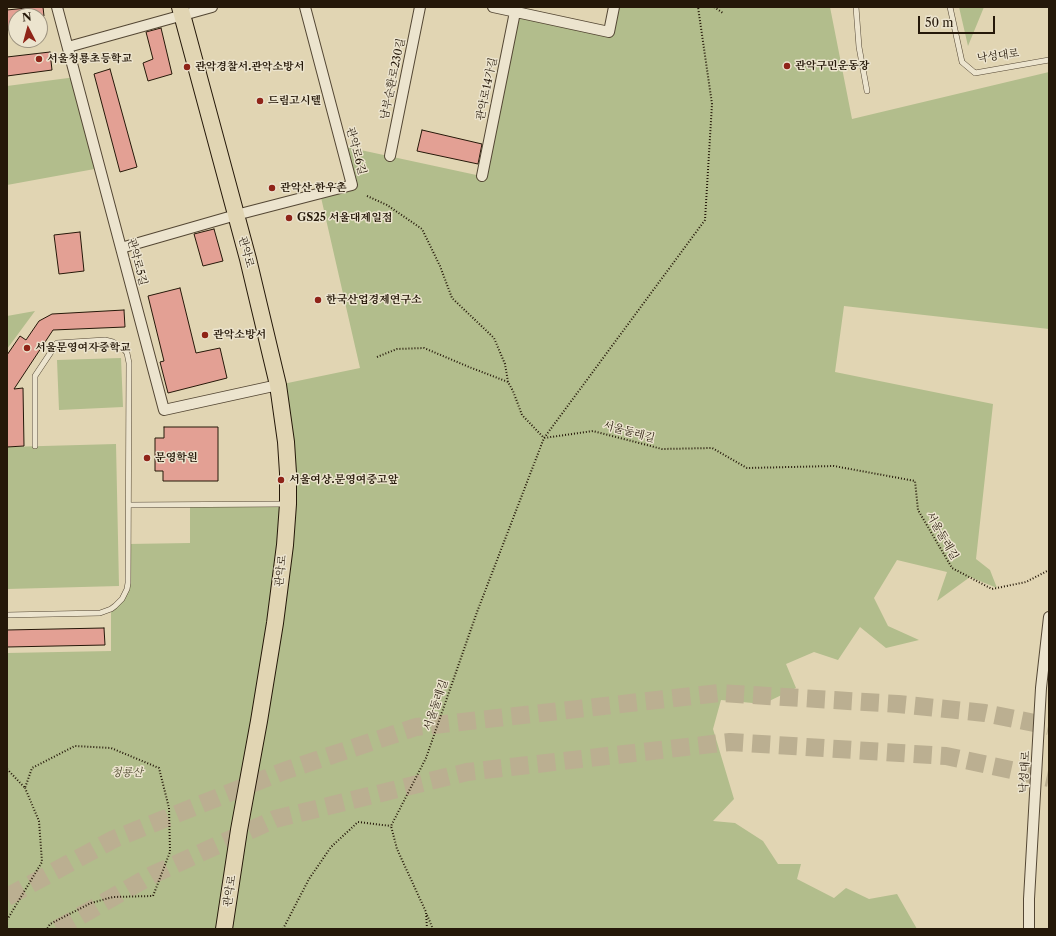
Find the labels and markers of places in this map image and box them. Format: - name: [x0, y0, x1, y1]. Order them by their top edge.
- place label: 서울청룡초등학교: [47, 52, 132, 66]
- marker: 서울청룡초등학교: [34, 54, 44, 64]
- place label: 관악구민운동장: [795, 59, 869, 73]
- place label: 관악경찰서.관악소방서: [195, 60, 304, 74]
- marker: 관악구민운동장: [782, 61, 792, 71]
- marker: 관악경찰서.관악소방서: [182, 62, 192, 72]
- place label: 드림고시텔: [268, 94, 321, 108]
- marker: 드림고시텔: [255, 96, 265, 106]
- place label: 관악산 한우촌: [280, 181, 347, 195]
- marker: 관악산 한우촌: [267, 183, 277, 193]
- place label: GS25 서울대제일점: [297, 211, 392, 225]
- marker: GS25 서울대제일점: [284, 213, 294, 223]
- place label: 한국산업경제연구소: [326, 293, 422, 307]
- marker: 한국산업경제연구소: [313, 295, 323, 305]
- place label: 관악소방서: [213, 328, 266, 342]
- marker: 관악소방서: [200, 330, 210, 340]
- place label: 서울문영여자중학교: [35, 341, 131, 355]
- marker: 서울문영여자중학교: [22, 343, 32, 353]
- place label: 문영학원: [155, 451, 198, 465]
- marker: 문영학원: [142, 453, 152, 463]
- place label: 서울여상.문영여중고앞: [289, 473, 398, 487]
- marker: 서울여상.문영여중고앞: [276, 475, 286, 485]

